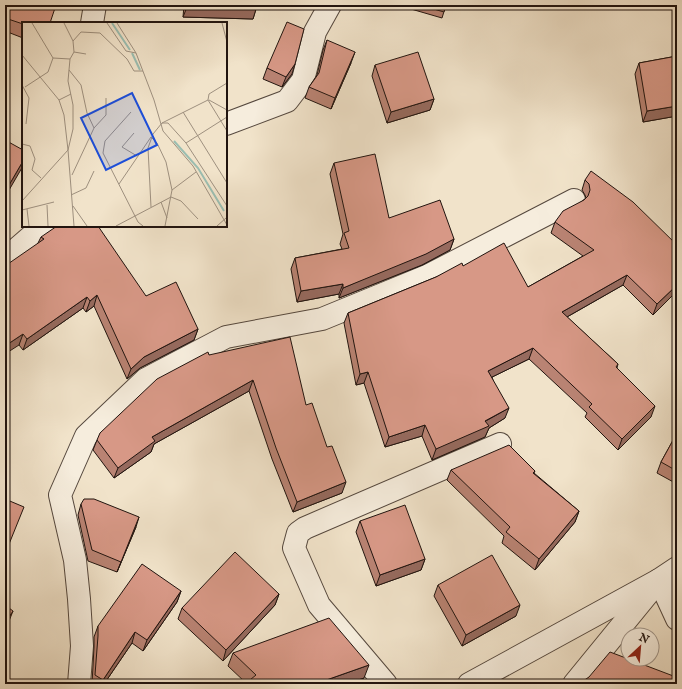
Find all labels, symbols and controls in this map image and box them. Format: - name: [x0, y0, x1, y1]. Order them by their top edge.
- inset map: [22, 22, 227, 227]
- north arrow: [620, 627, 660, 667]
- text: N: [636, 630, 652, 647]

